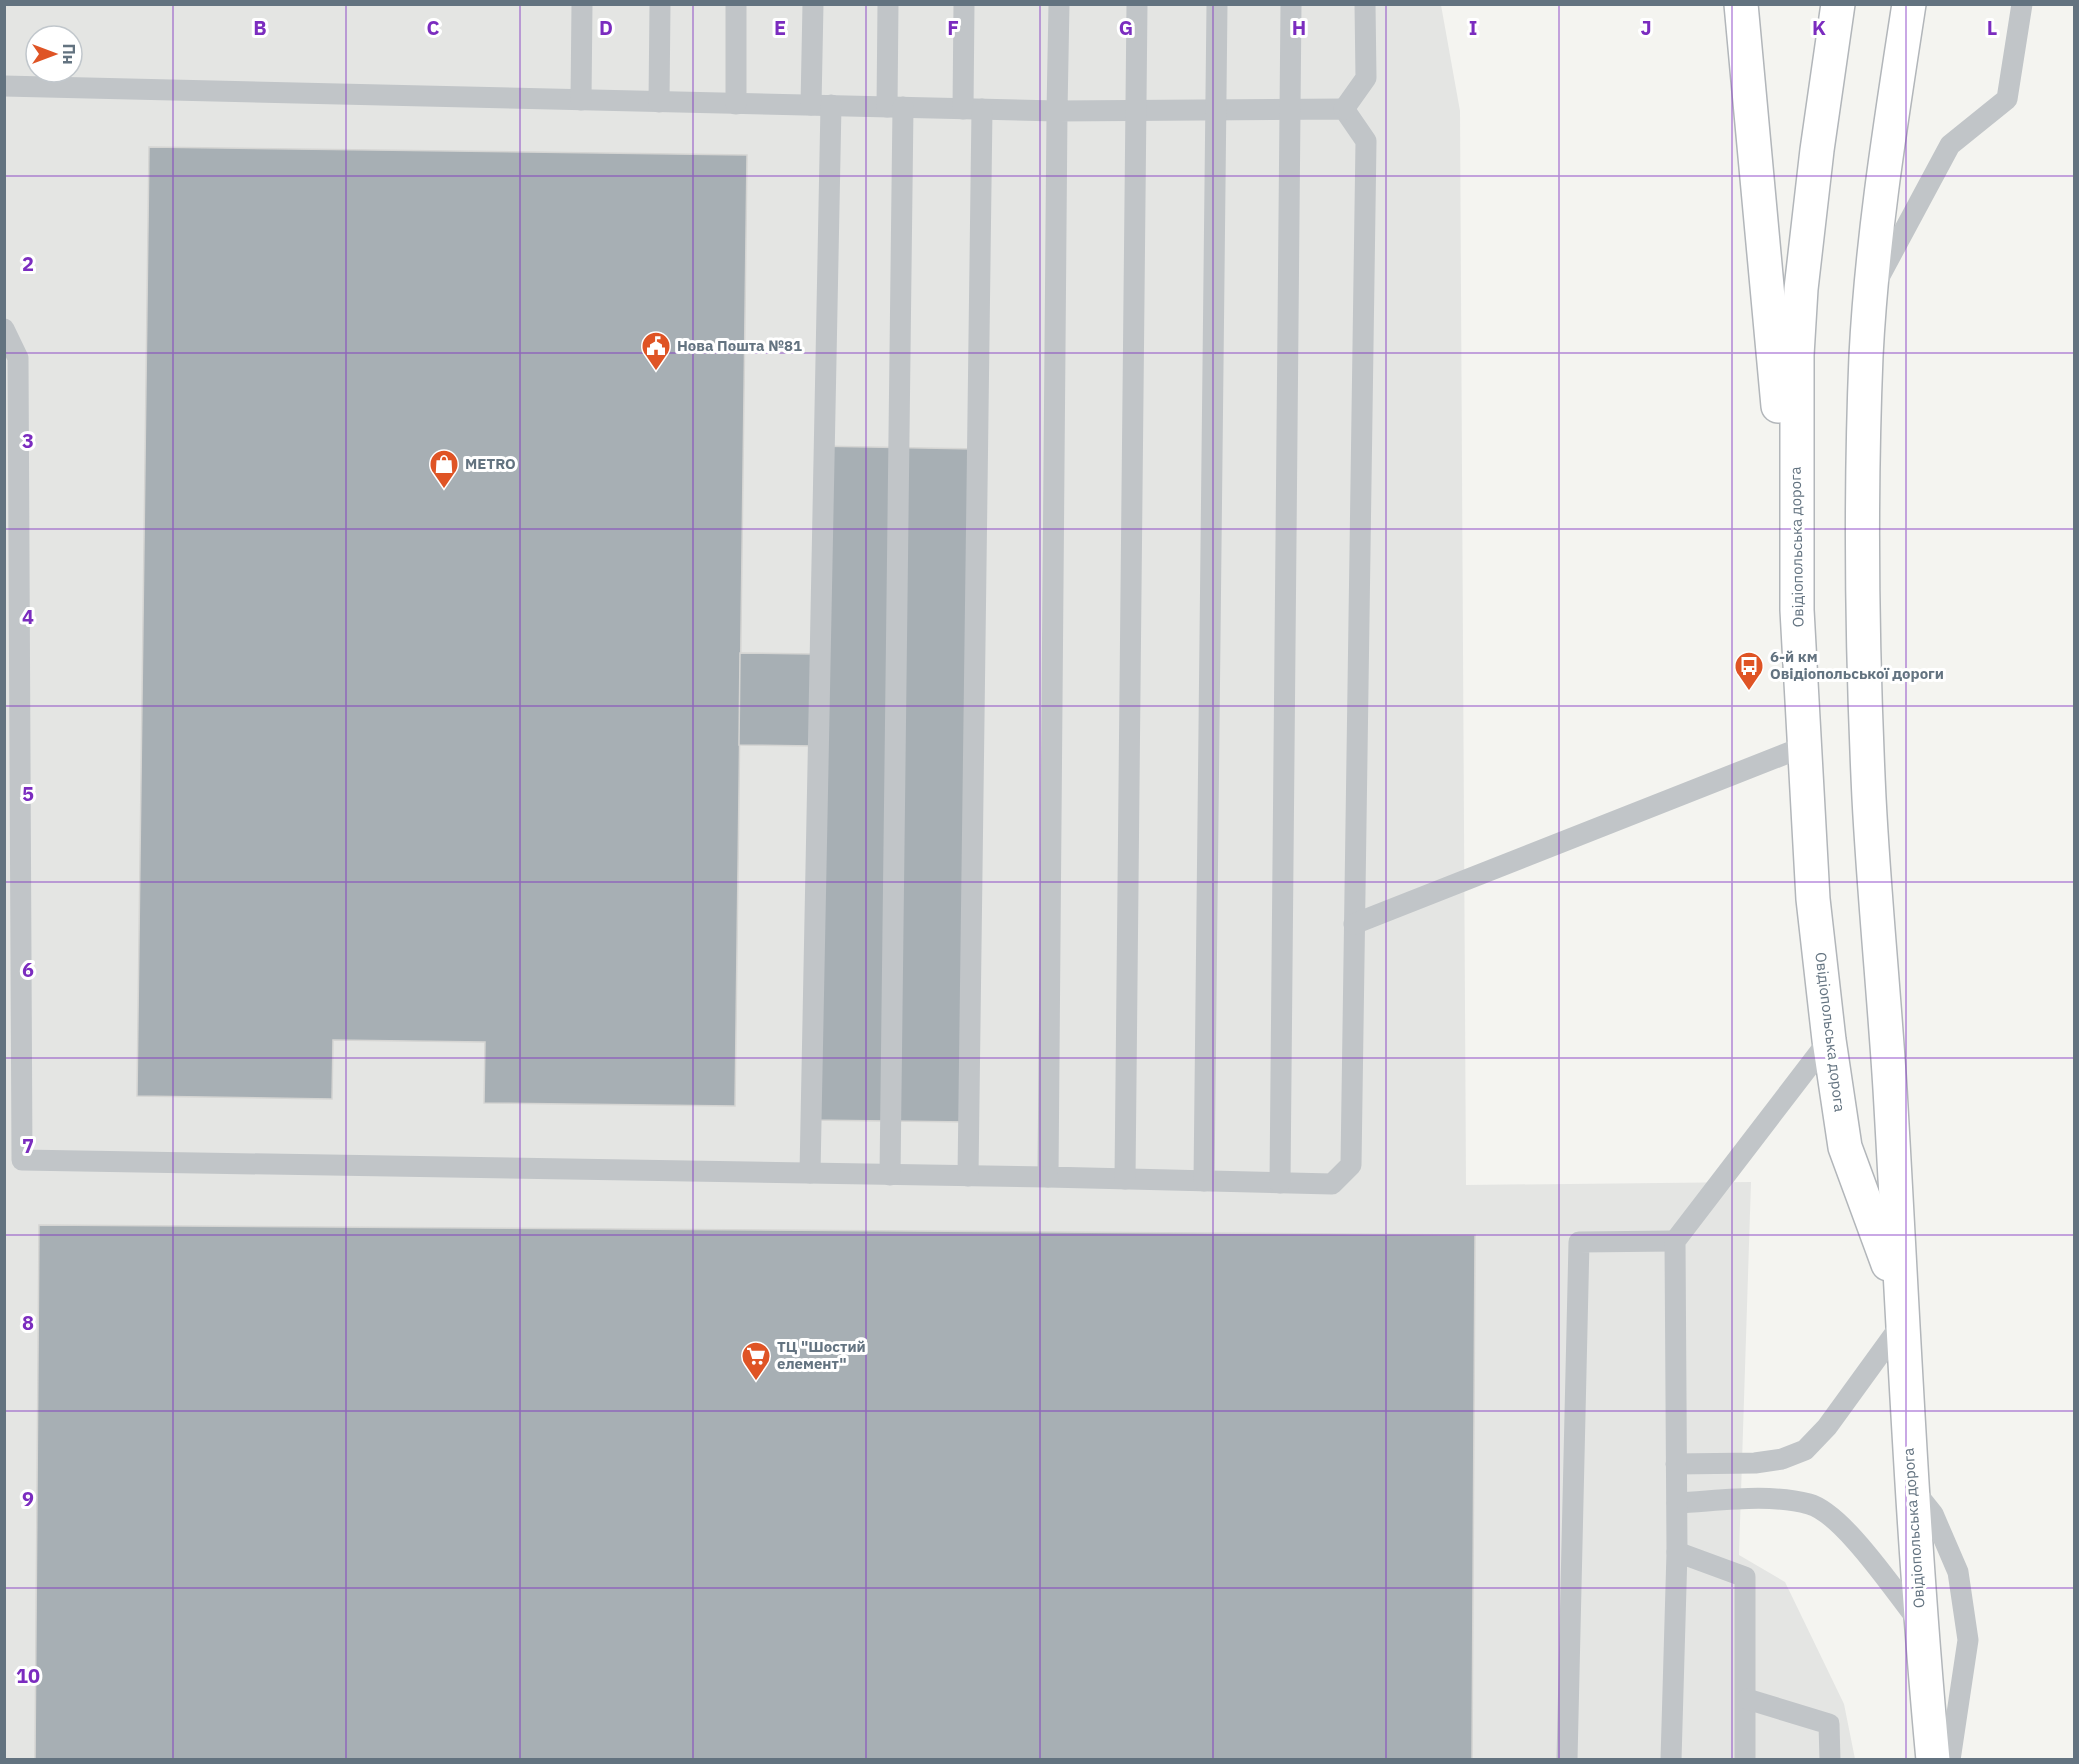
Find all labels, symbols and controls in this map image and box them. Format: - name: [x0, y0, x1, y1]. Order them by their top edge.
- text: B: [253, 14, 267, 41]
- text: C: [426, 14, 440, 41]
- text: D: [599, 14, 613, 41]
- text: E: [774, 14, 786, 41]
- text: F: [947, 14, 959, 41]
- text: G: [1119, 14, 1133, 41]
- text: H: [1292, 14, 1306, 41]
- text: I: [1469, 14, 1477, 41]
- text: J: [1640, 14, 1652, 41]
- text: K: [1812, 14, 1826, 41]
- text: L: [1987, 14, 1997, 41]
- north arrow: [24, 24, 84, 84]
- text: Пн: [59, 43, 79, 65]
- text: 2: [22, 250, 34, 277]
- public building icon: Нова Пошта №81: [640, 330, 672, 372]
- place label: Нова Пошта №81: [677, 336, 802, 355]
- text: 3: [22, 427, 34, 454]
- shop icon: METRO: [428, 448, 460, 490]
- place label: METRO: [465, 454, 516, 473]
- street label: Овідіопольська дорога: [1786, 466, 1807, 628]
- text: 4: [22, 603, 34, 630]
- place label: 6-й км Овідіопольської дороги: [1770, 647, 1944, 683]
- bus stop icon: 6-й км Овідіопольської дороги: [1733, 650, 1765, 692]
- text: 5: [22, 780, 34, 807]
- street label: Овідіопольська дорога: [1811, 951, 1850, 1113]
- text: 6: [22, 956, 34, 983]
- text: 7: [22, 1132, 34, 1159]
- text: 8: [22, 1309, 34, 1336]
- place label: ТЦ "Шостий елемент": [777, 1337, 866, 1373]
- supermarket icon: ТЦ "Шостий елемент": [740, 1340, 772, 1382]
- street label: Овідіопольська дорога: [1898, 1447, 1929, 1609]
- text: 9: [22, 1485, 34, 1512]
- text: 10: [16, 1662, 40, 1689]

